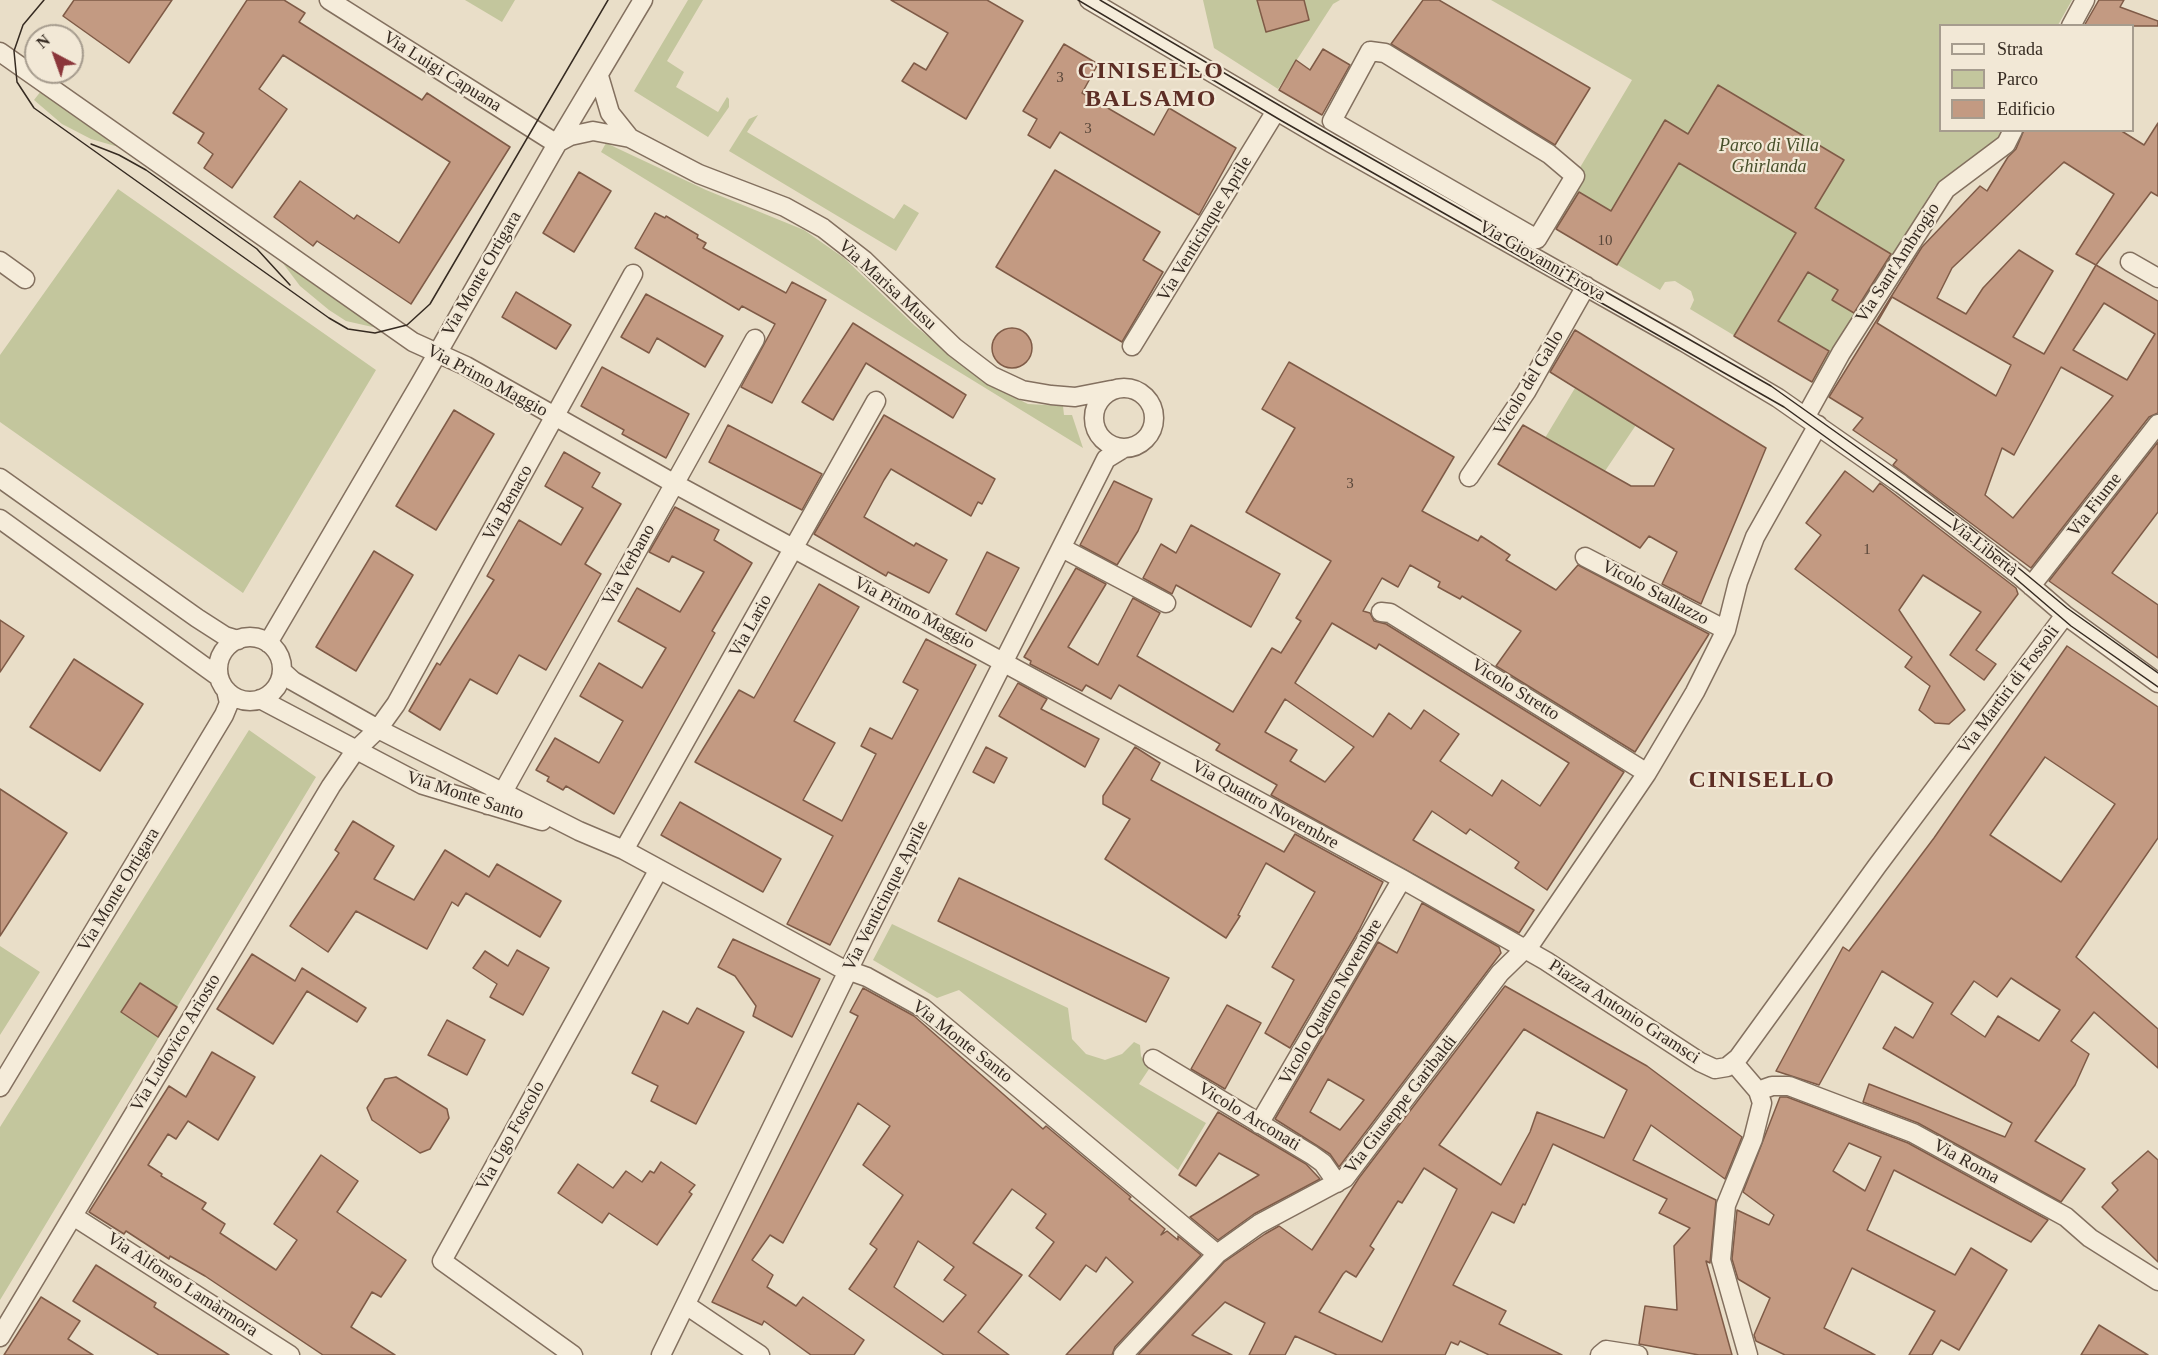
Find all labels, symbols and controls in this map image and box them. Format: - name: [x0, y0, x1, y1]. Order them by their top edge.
- north arrow: [24, 24, 84, 84]
- legend: [1939, 24, 2134, 132]
- street label: Via Luigi Capuana: [379, 27, 505, 117]
- text: N: [33, 31, 53, 52]
- text: Strada: [1997, 39, 2043, 59]
- district label: CINISELLO BALSAMO: [1078, 58, 1224, 114]
- house number: 3: [1056, 69, 1064, 87]
- text: Parco: [1997, 69, 2038, 89]
- text: Edificio: [1997, 99, 2055, 119]
- house number: 3: [1084, 120, 1092, 138]
- park label: Parco di Villa Ghirlanda: [1719, 135, 1819, 178]
- street label: Via Venticinque Aprile: [1153, 152, 1257, 306]
- street label: Via Sant'Ambrogio: [1851, 199, 1945, 327]
- street label: Via Monte Ortigara: [437, 208, 527, 340]
- street label: Via Giovanni Frova: [1475, 216, 1609, 306]
- house number: 10: [1598, 232, 1612, 250]
- street label: Via Marisa Musu: [833, 235, 941, 335]
- street label: Vicolo del Gallo: [1489, 326, 1569, 440]
- street label: Via Primo Maggio: [423, 340, 551, 422]
- street label: Via Benaco: [478, 461, 538, 545]
- street label: Via Fiume: [2063, 469, 2127, 541]
- house number: 3: [1346, 475, 1354, 493]
- street label: Via Libertà: [1944, 514, 2022, 582]
- street label: Via Verbano: [598, 521, 660, 609]
- house number: 1: [1863, 541, 1871, 559]
- street label: Vicolo Stallazzo: [1598, 556, 1712, 630]
- street label: Via Primo Maggio: [850, 572, 978, 654]
- street label: Via Lario: [725, 591, 777, 661]
- street label: Via Martiri di Fossoli: [1954, 621, 2064, 759]
- street label: Vicolo Stretto: [1467, 654, 1563, 726]
- street label: Via Quattro Novembre: [1188, 756, 1342, 854]
- street label: Via Monte Santo: [404, 767, 526, 825]
- district label: CINISELLO: [1689, 767, 1835, 795]
- street label: Via Venticinque Aprile: [839, 817, 933, 975]
- street label: Via Monte Ortigara: [73, 824, 165, 956]
- street label: Vicolo Quattro Novembre: [1275, 915, 1387, 1089]
- street label: Piazza Antonio Gramsci: [1544, 955, 1704, 1069]
- street label: Via Ludovico Ariosto: [126, 970, 226, 1116]
- street label: Via Monte Santo: [907, 996, 1017, 1088]
- street label: Via Giuseppe Garibaldi: [1340, 1031, 1462, 1179]
- street label: Via Ugo Foscolo: [472, 1077, 550, 1195]
- street label: Vicolo Arconati: [1194, 1078, 1304, 1156]
- street label: Via Roma: [1929, 1135, 2003, 1189]
- street label: Via Alfonso Lamàrmora: [102, 1228, 262, 1342]

